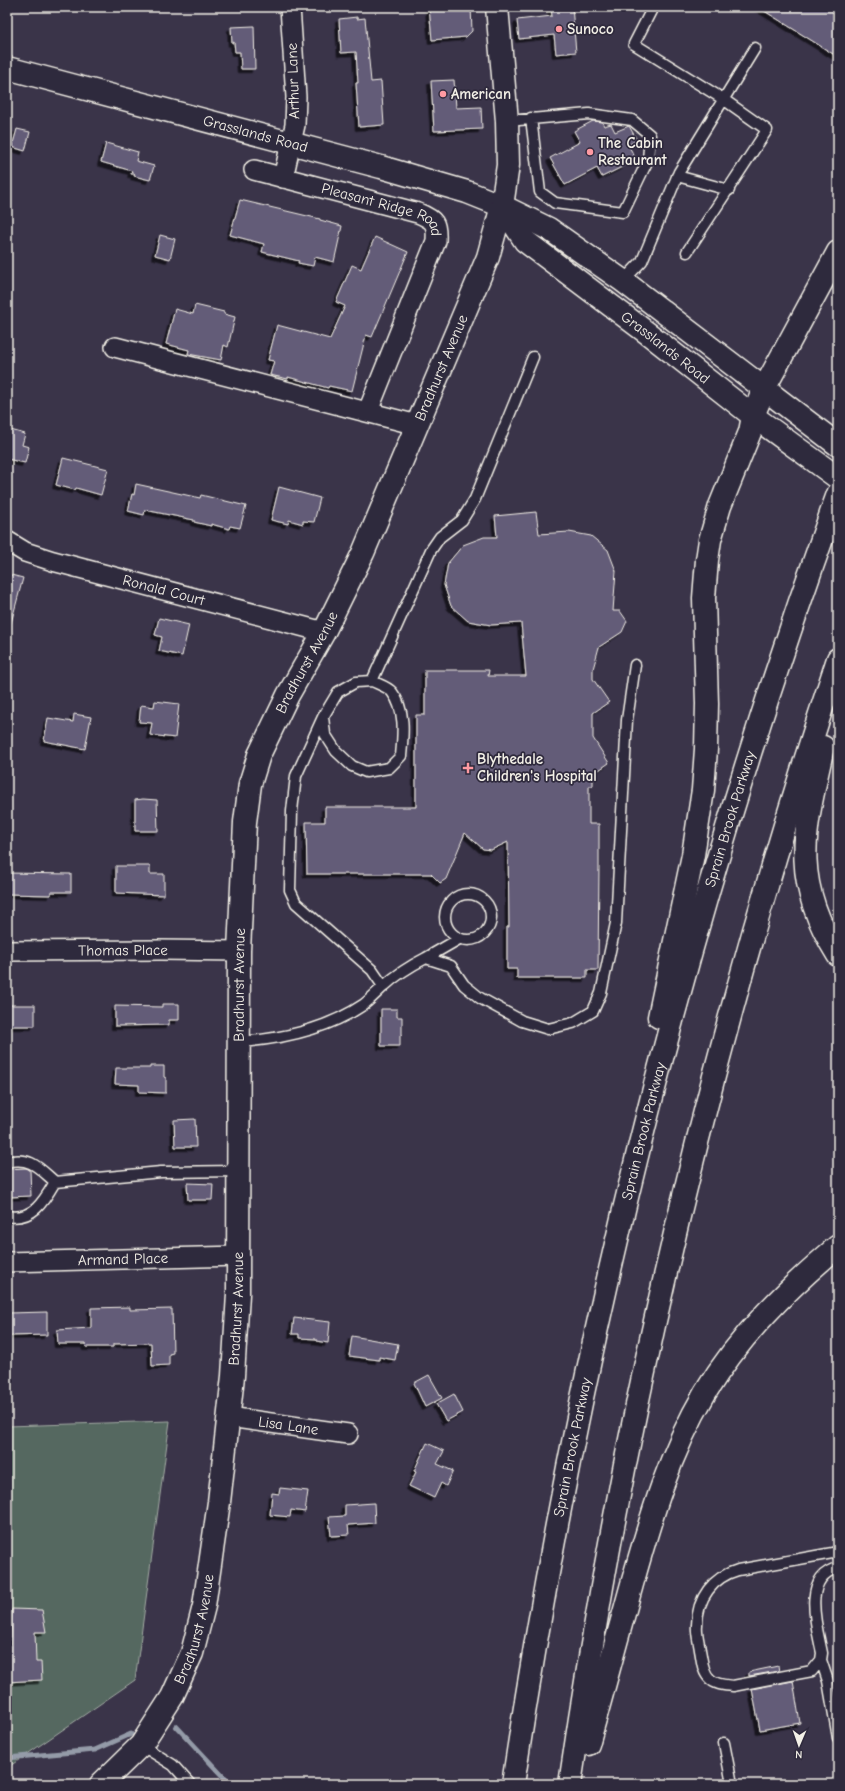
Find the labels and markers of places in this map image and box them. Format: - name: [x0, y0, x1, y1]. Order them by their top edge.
- place label: Sunoco: [567, 20, 614, 38]
- marker: Sunoco: [554, 24, 564, 34]
- place label: American: [451, 85, 511, 103]
- marker: American: [438, 89, 448, 99]
- place label: The Cabin Restaurant: [598, 134, 668, 169]
- marker: The Cabin Restaurant: [585, 147, 595, 157]
- place label: Blythedale Children's Hospital: [477, 750, 597, 785]
- marker: Blythedale Children's Hospital: [462, 762, 474, 774]

